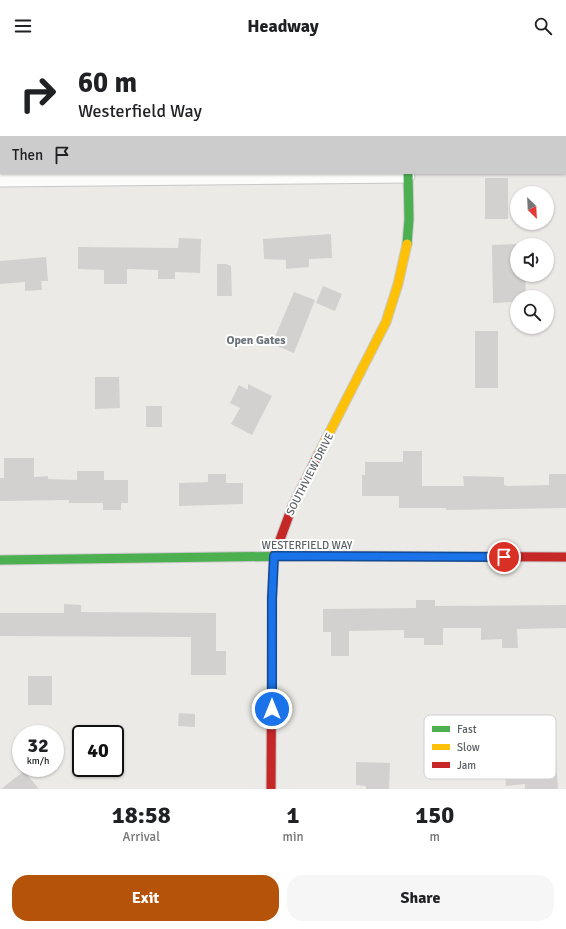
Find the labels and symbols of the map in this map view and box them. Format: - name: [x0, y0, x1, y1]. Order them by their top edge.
- north arrow: [510, 186, 554, 230]
- district label: Open Gates: [226, 333, 286, 348]
- street label: SOUTHVIEW DRIVE: [284, 431, 336, 517]
- street label: WESTERFIELD WAY: [262, 539, 353, 552]
- pin: [487, 540, 521, 574]
- position arrow: [251, 688, 293, 730]
- legend: [424, 715, 556, 779]
- text: Fast: [457, 723, 477, 736]
- speed limit sign: 40: [72, 725, 124, 777]
- text: Slow: [457, 741, 480, 754]
- text: Jam: [457, 759, 476, 772]

